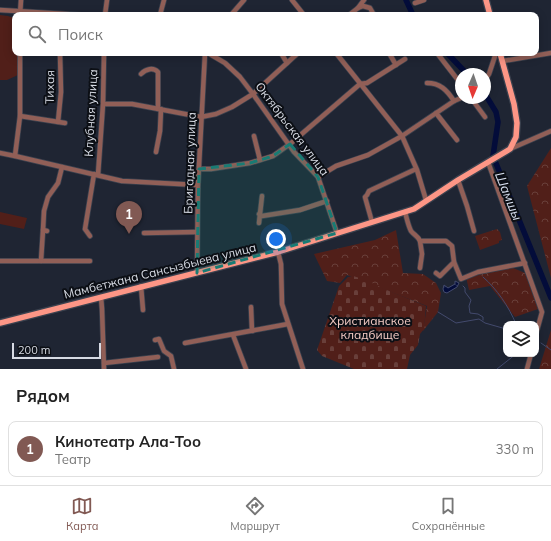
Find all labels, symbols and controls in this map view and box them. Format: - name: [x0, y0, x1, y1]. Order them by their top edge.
- search box: [12, 12, 539, 56]
- icon: search: [26, 23, 48, 45]
- text: Поиск: [58, 25, 103, 44]
- north arrow: [455, 68, 491, 104]
- street label: Клубная улица: [81, 69, 100, 157]
- street label: Тихая: [42, 70, 57, 104]
- street label: Октябрьская улица: [252, 79, 332, 178]
- street label: Бригадная улица: [180, 112, 199, 214]
- water label: Шамшы: [492, 169, 526, 223]
- pin: 1: [116, 201, 142, 234]
- your location: [266, 229, 286, 249]
- street label: Мамбетжана Сансызбыева улица: [62, 239, 258, 302]
- park label: Христианское кладбище: [329, 313, 411, 342]
- map controls: [503, 321, 539, 357]
- button: layers: [503, 321, 539, 357]
- scale bar: [12, 341, 101, 360]
- text: 200 m: [18, 343, 50, 357]
- text: Рядом: [16, 385, 70, 406]
- text: Кинотеатр Ала-Тоо: [55, 432, 201, 451]
- text: 1: [26, 441, 34, 457]
- text: 330 m: [496, 441, 534, 457]
- text: Театр: [55, 451, 91, 467]
- tab: Карта: [66, 495, 98, 533]
- tab: Маршрут: [230, 495, 280, 533]
- tab: Сохранённые: [412, 495, 485, 533]

